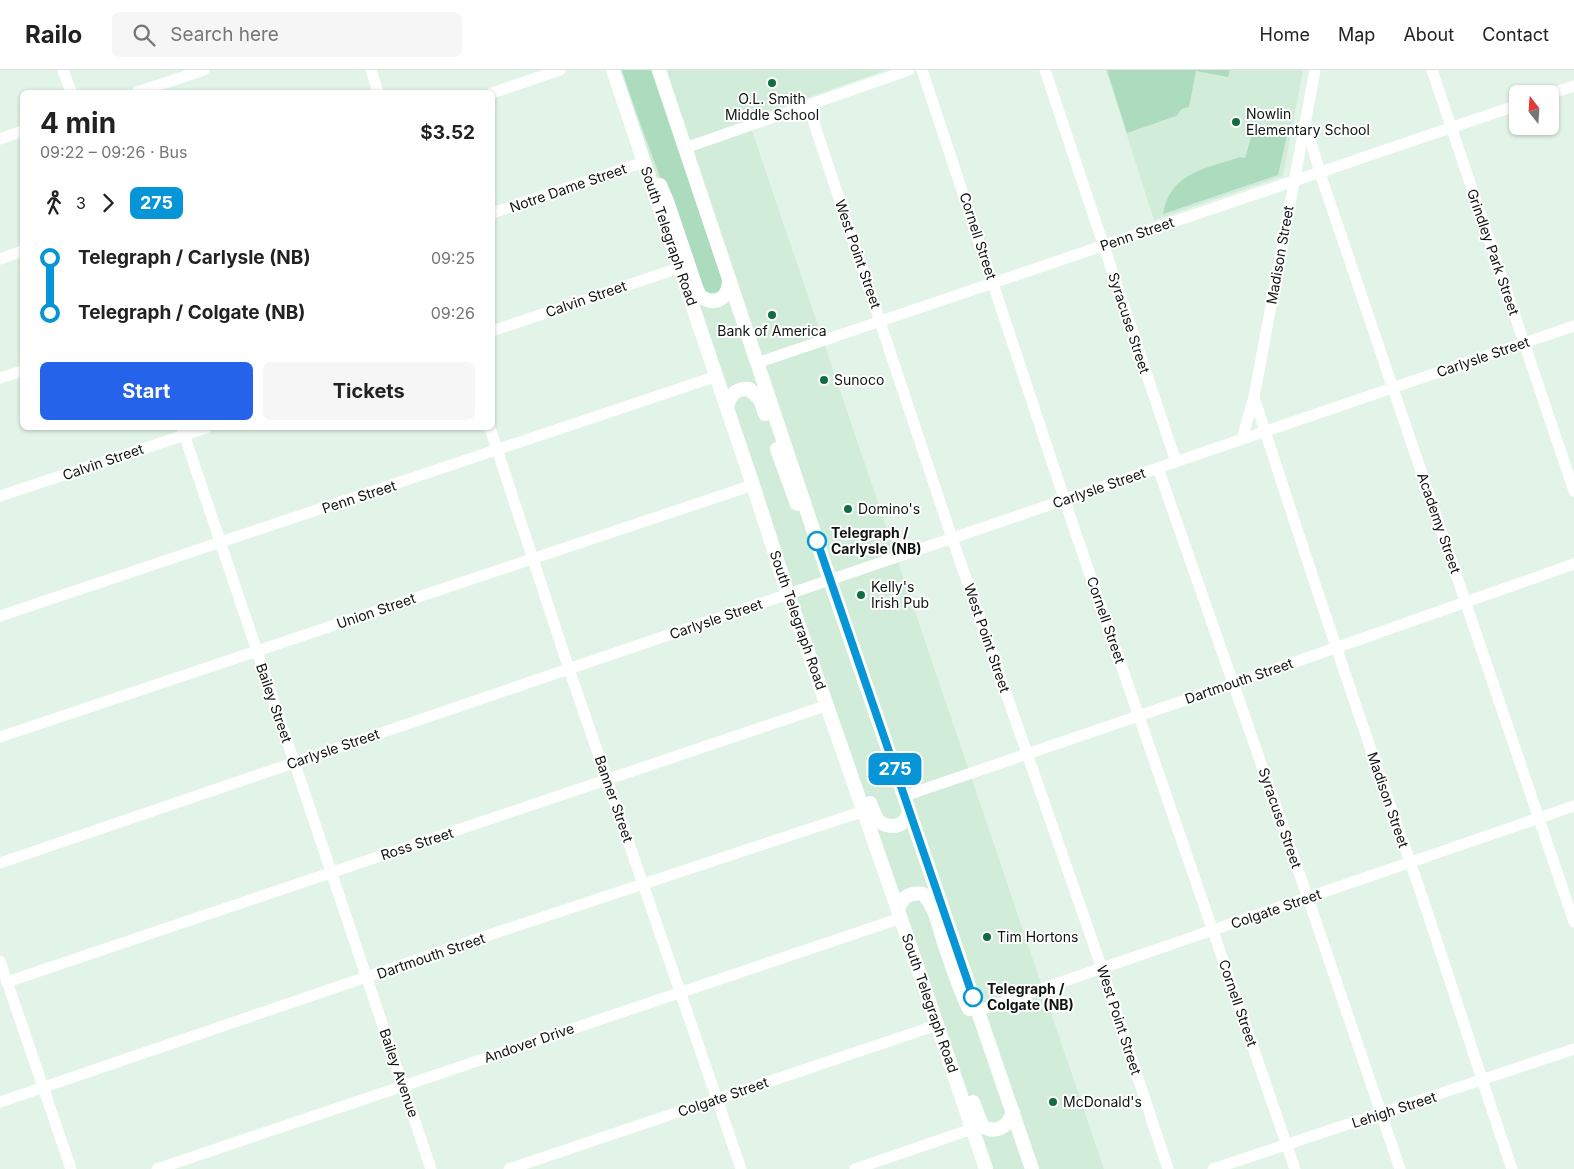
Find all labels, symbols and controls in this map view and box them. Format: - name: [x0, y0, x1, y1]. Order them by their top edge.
- search box: [112, 12, 462, 57]
- text: Railo: [25, 20, 82, 49]
- icon: search: [130, 21, 158, 49]
- text: Search here: [170, 23, 279, 46]
- text: Home: [1260, 24, 1310, 45]
- text: Map: [1338, 24, 1375, 45]
- text: About: [1403, 24, 1454, 45]
- text: Contact: [1482, 24, 1549, 45]
- marker: O.L. Smith Middle School: [766, 77, 778, 89]
- north arrow: [1509, 85, 1559, 135]
- map controls: [1509, 85, 1559, 135]
- place label: O.L. Smith Middle School: [725, 90, 819, 123]
- place label: Nowlin Elementary School: [1246, 105, 1370, 138]
- text: 4 min: [40, 106, 116, 140]
- marker: Nowlin Elementary School: [1230, 116, 1242, 128]
- text: $3.52: [420, 121, 475, 144]
- text: 09:22 – 09:26 · Bus: [40, 142, 187, 162]
- street label: Notre Dame Street: [507, 159, 629, 216]
- street label: South Telegraph Road: [638, 164, 701, 308]
- street label: Grindley Park Street: [1464, 186, 1523, 318]
- icon: walk: [40, 189, 68, 217]
- icon: forward: [94, 189, 122, 217]
- street label: Cornell Street: [956, 190, 1001, 282]
- text: 275: [140, 192, 173, 213]
- text: 3: [76, 193, 86, 213]
- street label: West Point Street: [832, 197, 885, 311]
- street label: Madison Street: [1262, 204, 1297, 306]
- street label: Penn Street: [1098, 213, 1176, 254]
- text: Telegraph / Carlysle (NB): [78, 246, 311, 269]
- text: 09:25: [431, 248, 475, 268]
- street label: Syracuse Street: [1105, 270, 1154, 376]
- street label: Calvin Street: [543, 277, 629, 320]
- text: Telegraph / Colgate (NB): [78, 301, 306, 324]
- text: 09:26: [431, 303, 475, 323]
- marker: Bank of America: [766, 309, 778, 321]
- place label: Bank of America: [717, 322, 827, 339]
- street label: Carlysle Street: [1434, 333, 1532, 380]
- button: Start: [40, 362, 253, 420]
- button: Tickets: [263, 362, 475, 420]
- place label: Sunoco: [834, 371, 884, 388]
- marker: Sunoco: [818, 374, 830, 386]
- street label: Calvin Street: [60, 440, 146, 483]
- street label: Carlysle Street: [1050, 464, 1148, 511]
- street label: Academy Street: [1414, 470, 1465, 576]
- street label: Penn Street: [320, 476, 398, 517]
- place label: Domino's: [858, 500, 920, 517]
- marker: Domino's: [842, 503, 854, 515]
- place label: Telegraph / Carlysle (NB): [831, 524, 922, 557]
- marker: Telegraph / Carlysle (NB): [807, 531, 827, 551]
- street label: South Telegraph Road: [767, 548, 830, 692]
- street label: Cornell Street: [1084, 574, 1129, 666]
- place label: Kelly's Irish Pub: [871, 578, 929, 611]
- street label: West Point Street: [961, 581, 1014, 695]
- street label: Union Street: [334, 589, 418, 632]
- marker: Kelly's Irish Pub: [855, 589, 867, 601]
- street label: Carlysle Street: [667, 595, 765, 642]
- street label: Dartmouth Street: [1183, 654, 1296, 707]
- street label: Bailey Street: [253, 661, 296, 745]
- street label: Carlysle Street: [284, 725, 382, 772]
- street label: Madison Street: [1364, 750, 1413, 850]
- street label: Banner Street: [592, 753, 637, 845]
- line badge: 275: [866, 753, 924, 785]
- text: 275: [878, 758, 912, 779]
- street label: Syracuse Street: [1255, 765, 1306, 871]
- street label: Ross Street: [378, 824, 456, 863]
- street label: Colgate Street: [1228, 885, 1324, 932]
- place label: Tim Hortons: [997, 928, 1078, 945]
- street label: Dartmouth Street: [375, 929, 488, 982]
- street label: South Telegraph Road: [899, 931, 962, 1075]
- marker: Tim Hortons: [981, 931, 993, 943]
- street label: Cornell Street: [1216, 957, 1261, 1049]
- street label: West Point Street: [1094, 963, 1145, 1077]
- place label: Telegraph / Colgate (NB): [987, 980, 1074, 1013]
- marker: Telegraph / Colgate (NB): [963, 987, 983, 1007]
- street label: Andover Drive: [481, 1019, 576, 1066]
- street label: Bailey Avenue: [376, 1026, 423, 1119]
- street label: Colgate Street: [675, 1073, 771, 1120]
- street label: Lehigh Street: [1349, 1088, 1439, 1131]
- place label: McDonald's: [1063, 1093, 1142, 1110]
- marker: McDonald's: [1047, 1096, 1059, 1108]

